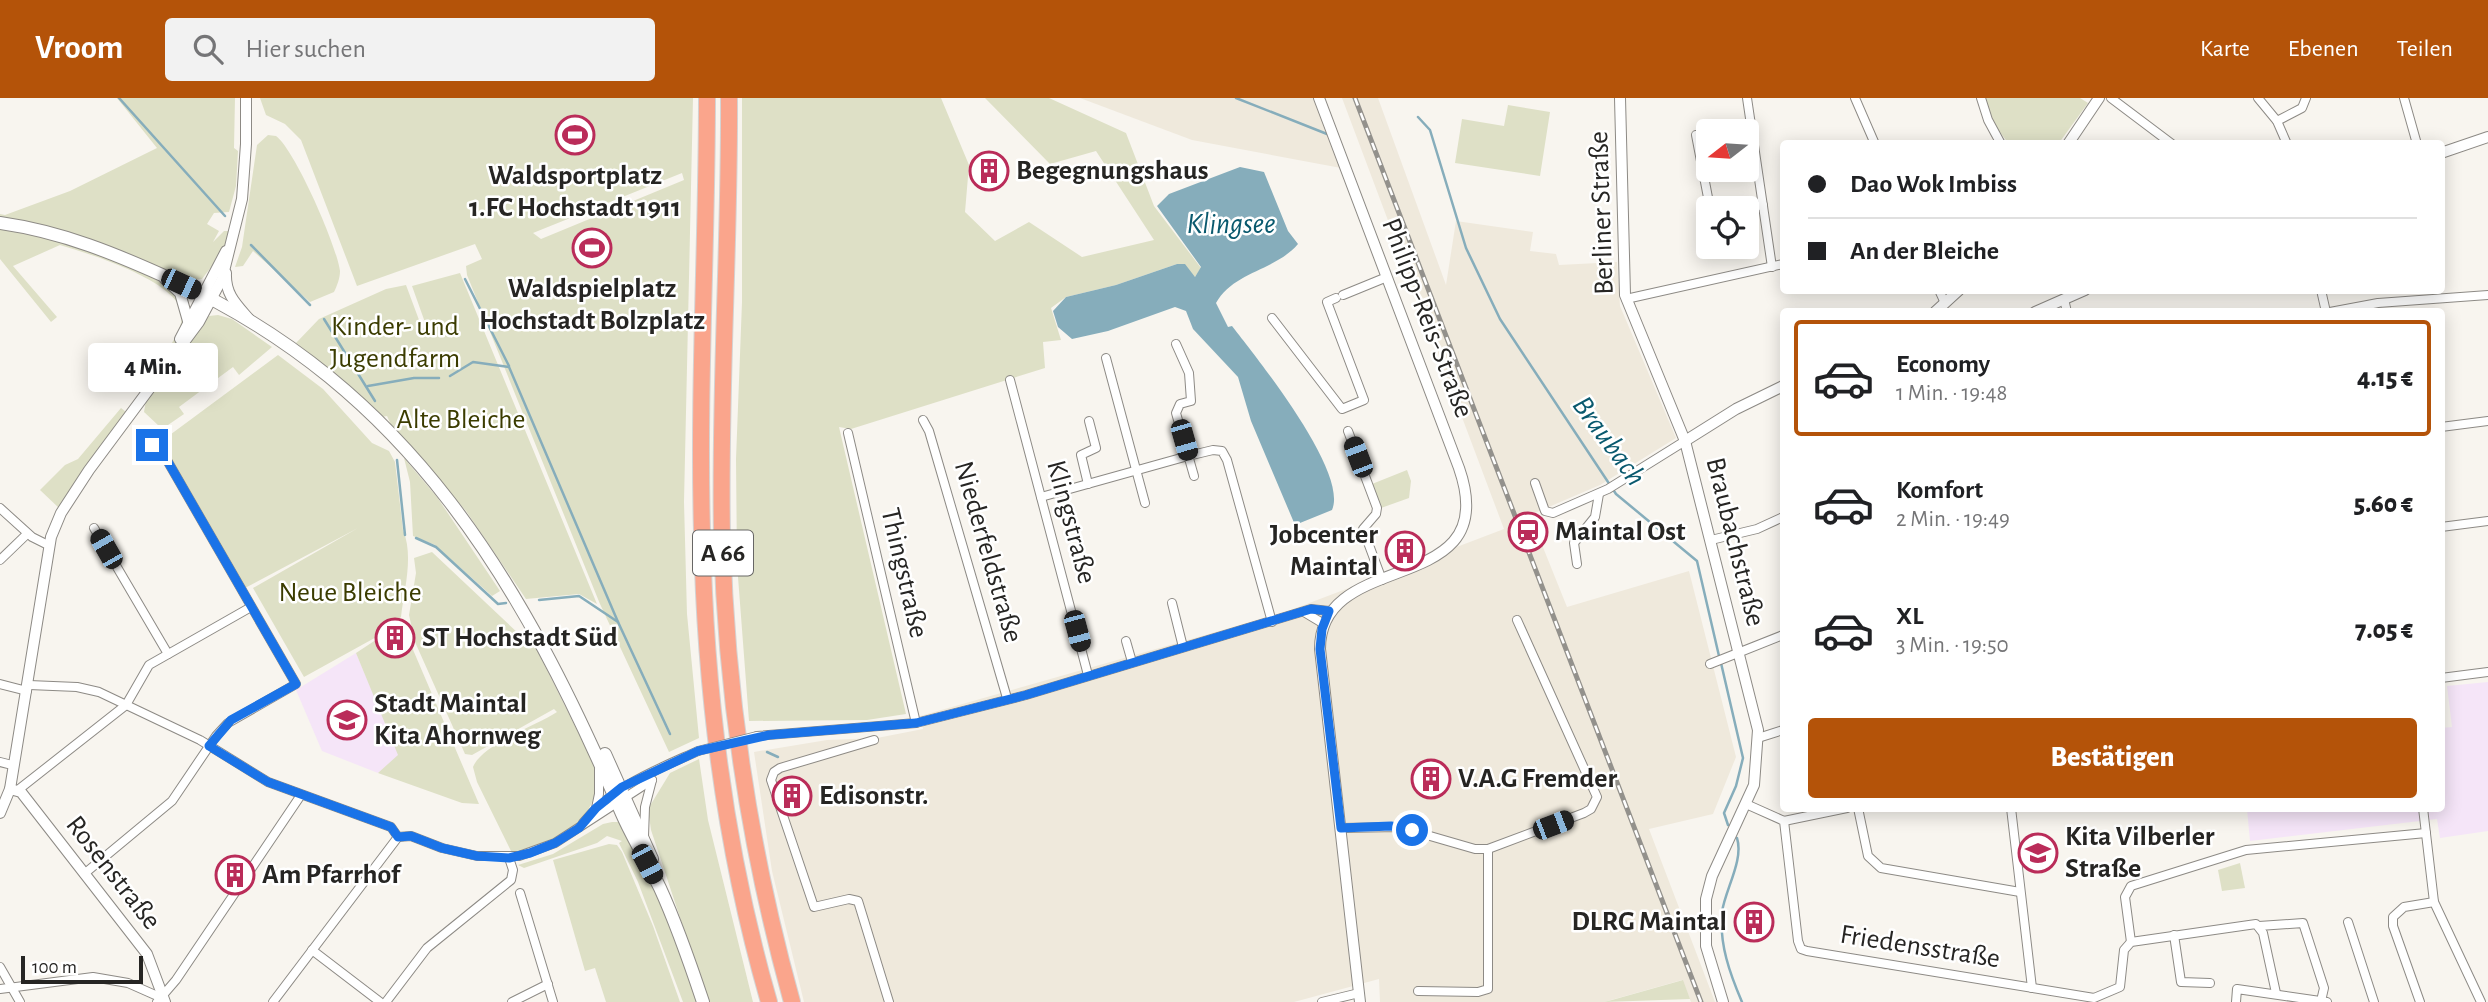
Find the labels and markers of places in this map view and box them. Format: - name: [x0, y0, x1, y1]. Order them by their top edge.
- sports icon: Waldsportplatz 1.FC Hochstadt 1911: [554, 114, 596, 156]
- building icon: Begegnungshaus: [968, 150, 1010, 192]
- place label: Begegnungshaus: [1016, 157, 1208, 185]
- place label: Waldsportplatz 1.FC Hochstadt 1911: [469, 162, 681, 222]
- sports icon: Waldspielplatz Hochstadt Bolzplatz: [571, 227, 613, 269]
- place label: Waldspielplatz Hochstadt Bolzplatz: [479, 275, 705, 335]
- station icon: Maintal Ost: [1507, 511, 1549, 553]
- place label: Maintal Ost: [1555, 518, 1686, 546]
- place label: Jobcenter Maintal: [1270, 521, 1378, 581]
- building icon: Jobcenter Maintal: [1384, 530, 1426, 572]
- building icon: ST Hochstadt Süd: [374, 617, 416, 659]
- place label: ST Hochstadt Süd: [422, 624, 618, 652]
- place label: Stadt Maintal Kita Ahornweg: [374, 690, 542, 750]
- school or university icon: Stadt Maintal Kita Ahornweg: [326, 699, 368, 741]
- building icon: V.A.G Fremder: [1410, 758, 1452, 800]
- place label: V.A.G Fremder: [1458, 765, 1617, 793]
- building icon: Edisonstr.: [771, 775, 813, 817]
- place label: Edisonstr.: [819, 782, 928, 810]
- place label: Kita Vilberler Straße: [2065, 823, 2215, 883]
- school or university icon: Kita Vilberler Straße: [2017, 832, 2059, 874]
- building icon: Am Pfarrhof: [214, 854, 256, 896]
- place label: Am Pfarrhof: [262, 861, 402, 889]
- building icon: DLRG Maintal: [1733, 901, 1775, 943]
- place label: DLRG Maintal: [1572, 908, 1727, 936]

